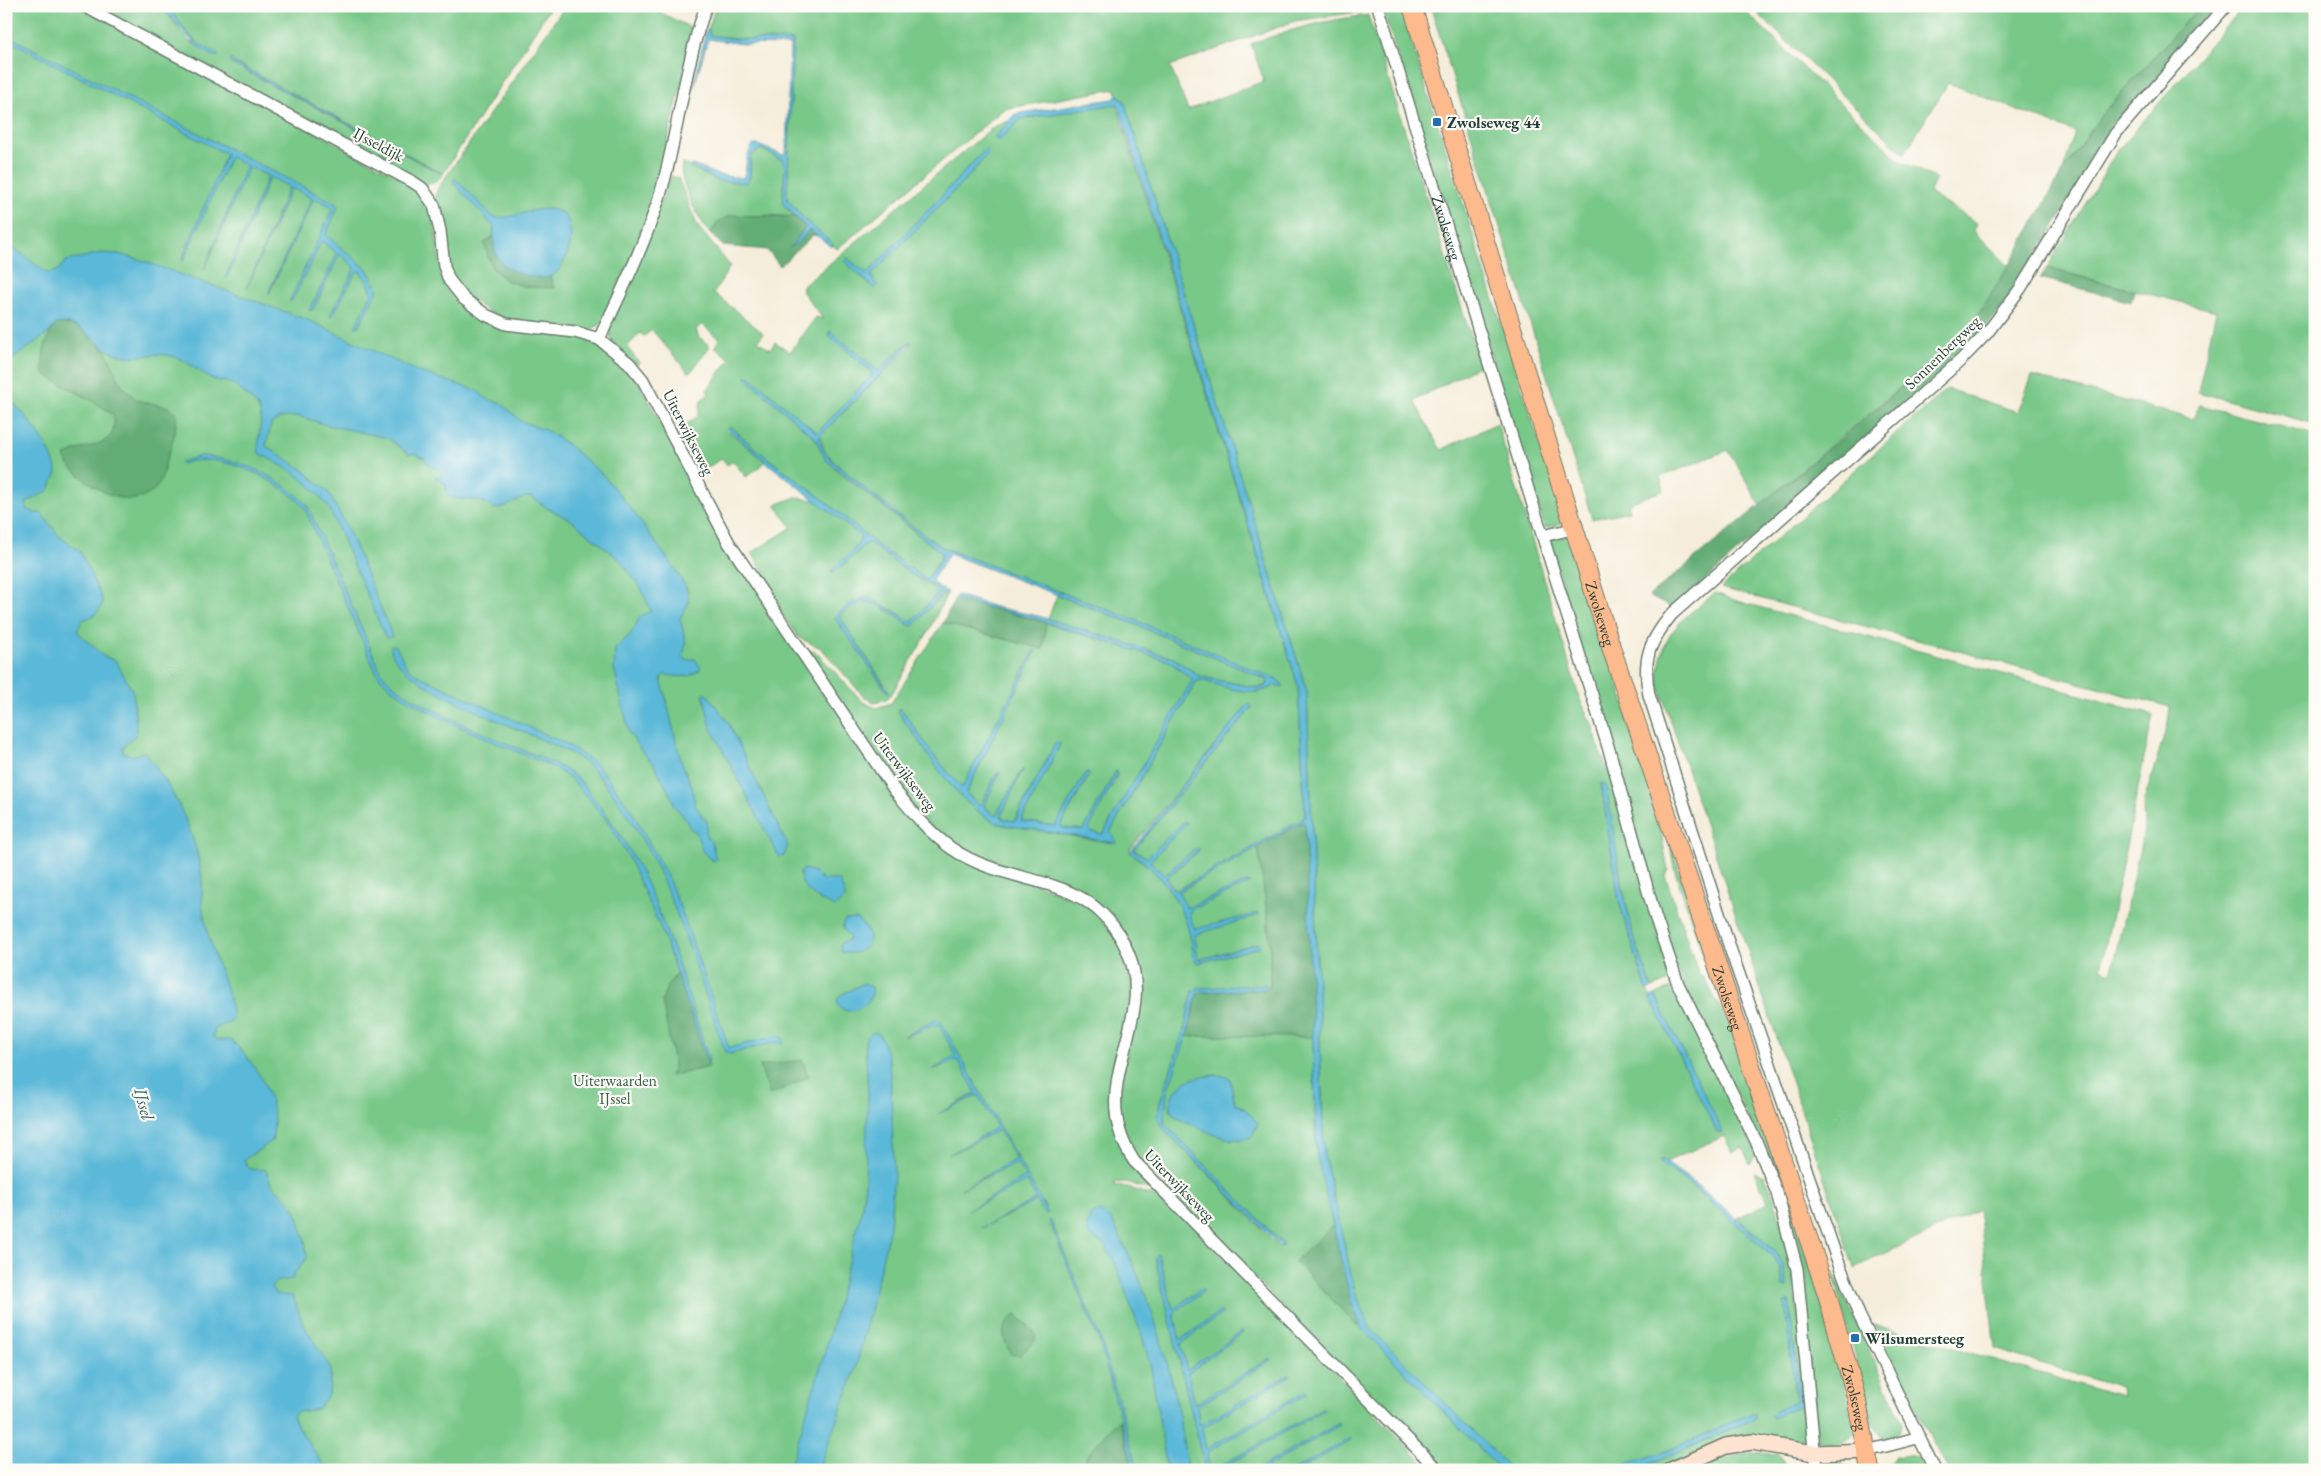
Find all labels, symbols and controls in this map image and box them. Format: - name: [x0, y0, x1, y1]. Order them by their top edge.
- place label: Zwolseweg 44: [1447, 112, 1541, 133]
- marker: Zwolseweg 44: [1431, 116, 1443, 128]
- street label: IJsseldijk: [350, 122, 408, 167]
- street label: Zwolseweg: [1426, 193, 1467, 264]
- street label: Sonnenbergweg: [1900, 310, 1985, 394]
- street label: Uiterwijkseweg: [658, 386, 720, 480]
- street label: Zwolseweg: [1580, 578, 1620, 650]
- street label: Uiterwijkseweg: [868, 728, 942, 816]
- street label: Zwolseweg: [1707, 963, 1749, 1034]
- park label: Uiterwaarden IJssel: [573, 1070, 658, 1109]
- water label: IJssel: [129, 1084, 160, 1123]
- street label: Uiterwijkseweg: [1140, 1144, 1220, 1227]
- place label: Wilsumersteeg: [1865, 1328, 1965, 1349]
- marker: Wilsumersteeg: [1849, 1332, 1861, 1344]
- street label: Zwolseweg: [1837, 1363, 1872, 1434]

